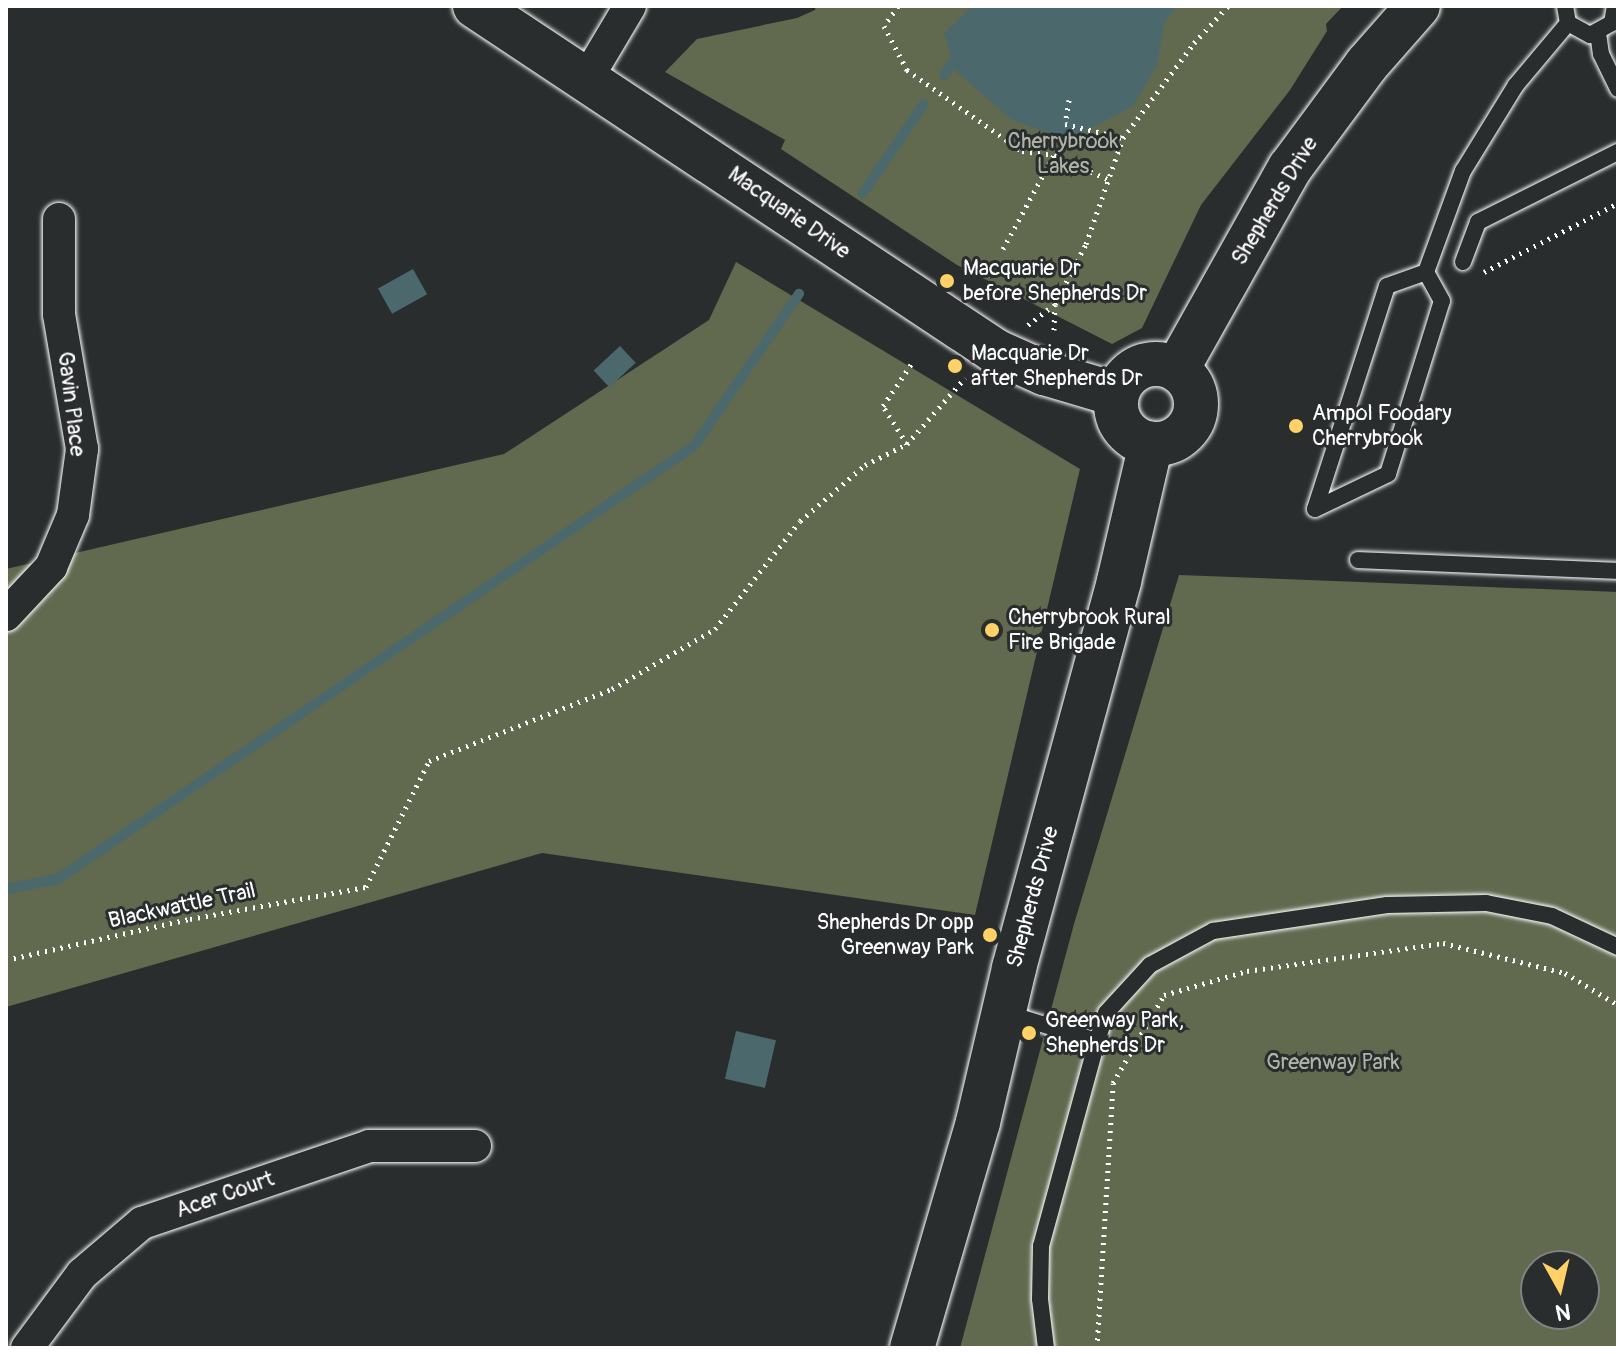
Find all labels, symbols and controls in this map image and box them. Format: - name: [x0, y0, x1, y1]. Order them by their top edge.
- park label: Cherrybrook Lakes: [1008, 128, 1118, 180]
- street label: Shepherds Drive: [1226, 132, 1324, 270]
- street label: Macquarie Drive: [723, 161, 855, 265]
- place label: Macquarie Dr before Shepherds Dr: [963, 255, 1147, 306]
- marker: Macquarie Dr before Shepherds Dr: [938, 272, 956, 290]
- place label: Macquarie Dr after Shepherds Dr: [971, 340, 1142, 392]
- street label: Gavin Place: [51, 350, 91, 458]
- marker: Macquarie Dr after Shepherds Dr: [946, 357, 964, 375]
- place label: Ampol Foodary Cherrybrook: [1312, 400, 1452, 452]
- marker: Ampol Foodary Cherrybrook: [1287, 417, 1305, 435]
- place label: Cherrybrook Rural Fire Brigade: [1008, 604, 1171, 656]
- marker: Cherrybrook Rural Fire Brigade: [983, 621, 1001, 639]
- street label: Shepherds Drive: [1001, 823, 1065, 971]
- street label: Blackwattle Trail: [106, 877, 258, 935]
- place label: Shepherds Dr opp Greenway Park: [816, 909, 974, 960]
- marker: Shepherds Dr opp Greenway Park: [981, 926, 999, 944]
- place label: Greenway Park, Shepherds Dr: [1045, 1007, 1184, 1058]
- marker: Greenway Park, Shepherds Dr: [1020, 1024, 1038, 1042]
- park label: Greenway Park: [1266, 1050, 1400, 1076]
- street label: Acer Court: [172, 1166, 278, 1224]
- north arrow: [1520, 1250, 1600, 1330]
- text: N: [1554, 1297, 1572, 1327]

